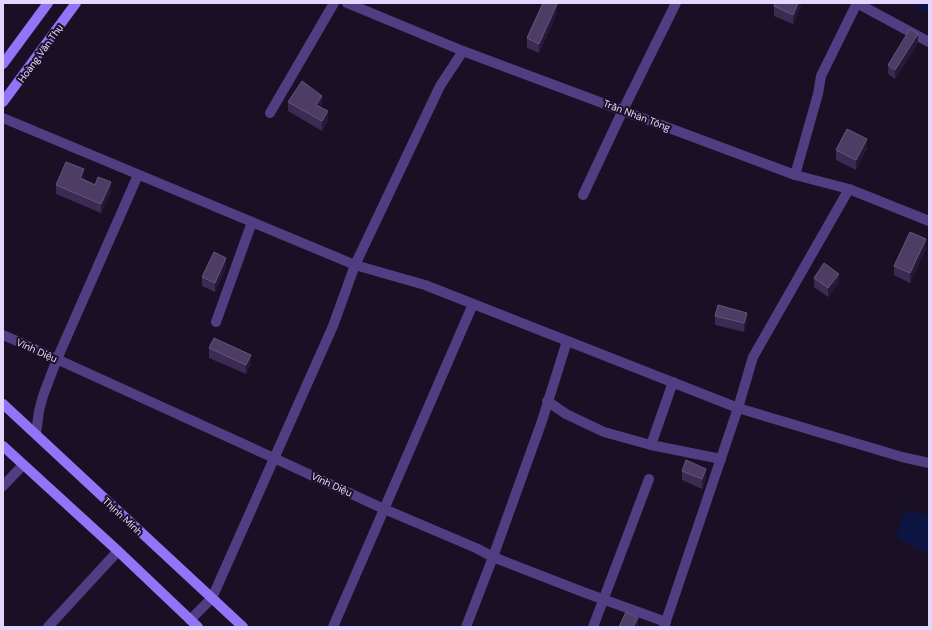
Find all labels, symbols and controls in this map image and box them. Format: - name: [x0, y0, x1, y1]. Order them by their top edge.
- street label: Hoàng Văn Thụ: [15, 22, 66, 85]
- street label: Trần Nhân Tông: [601, 97, 673, 134]
- street label: Vĩnh Diệu: [14, 336, 60, 365]
- street label: Vĩnh Diệu: [309, 469, 355, 500]
- street label: Thịnh Minh: [100, 495, 146, 538]

